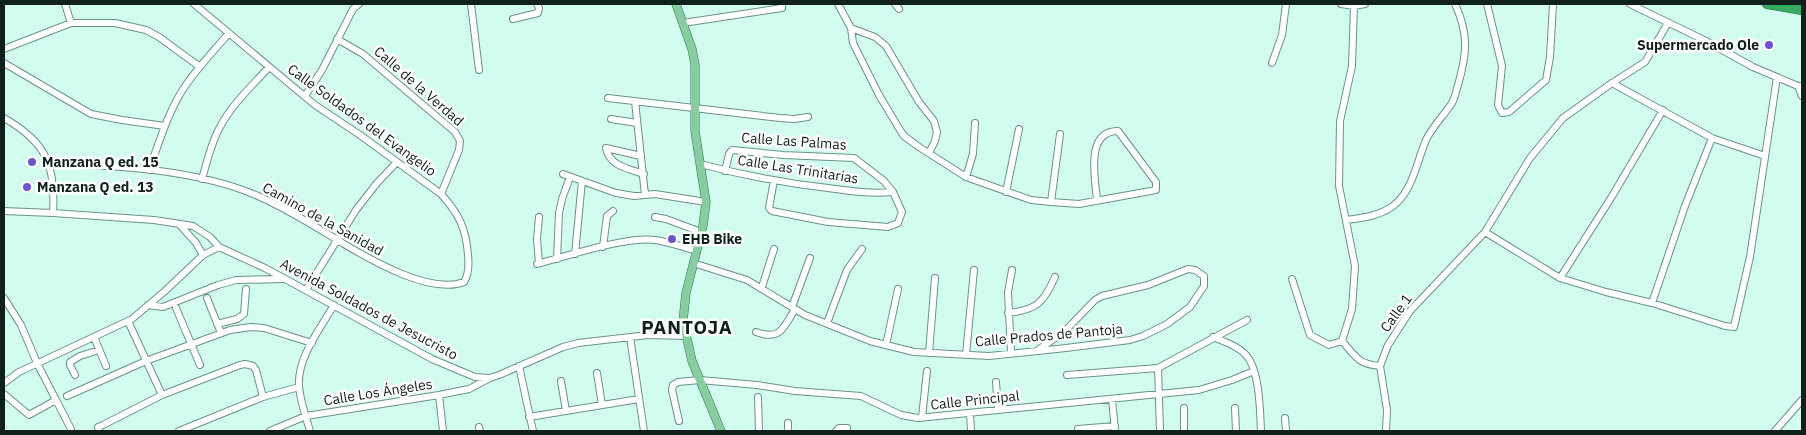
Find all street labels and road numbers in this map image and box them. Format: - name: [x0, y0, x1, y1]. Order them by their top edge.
- street label: Calle de la Verdad: [370, 42, 468, 130]
- street label: Calle Soldados del Evangelio: [284, 60, 440, 180]
- street label: Calle Las Palmas: [741, 128, 847, 154]
- street label: Calle Las Trinitarias: [736, 151, 860, 187]
- street label: Camino de la Sanidad: [259, 178, 387, 260]
- street label: Avenida Soldados de Jesucristo: [277, 254, 461, 364]
- street label: Calle 1: [1376, 290, 1416, 336]
- street label: Calle Prados de Pantoja: [974, 320, 1124, 350]
- street label: Calle Los Ángeles: [322, 374, 434, 409]
- street label: Calle Principal: [930, 386, 1021, 414]

